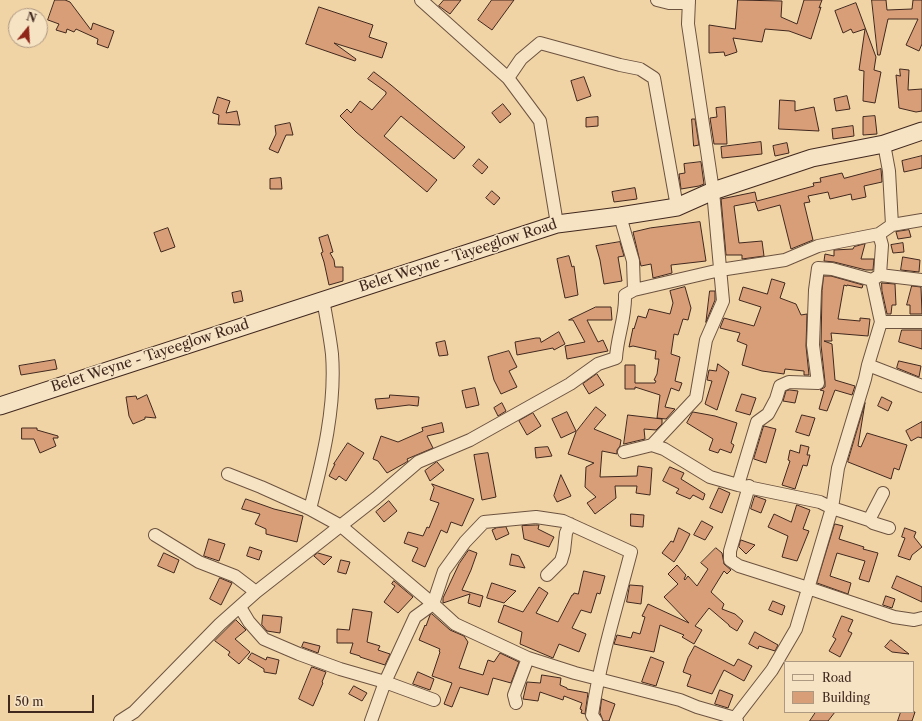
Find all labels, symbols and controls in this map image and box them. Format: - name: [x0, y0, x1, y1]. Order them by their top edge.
- north arrow: [8, 8, 48, 48]
- text: N: [25, 9, 38, 26]
- street label: Belet Weyne - Tayeeglow Road: [357, 216, 559, 296]
- street label: Belet Weyne - Tayeeglow Road: [49, 316, 251, 396]
- legend: [784, 661, 914, 713]
- text: Road: [822, 670, 852, 685]
- scale bar: [10, 687, 96, 713]
- text: Building: [822, 690, 870, 705]
- text: 50 m: [15, 694, 44, 709]

